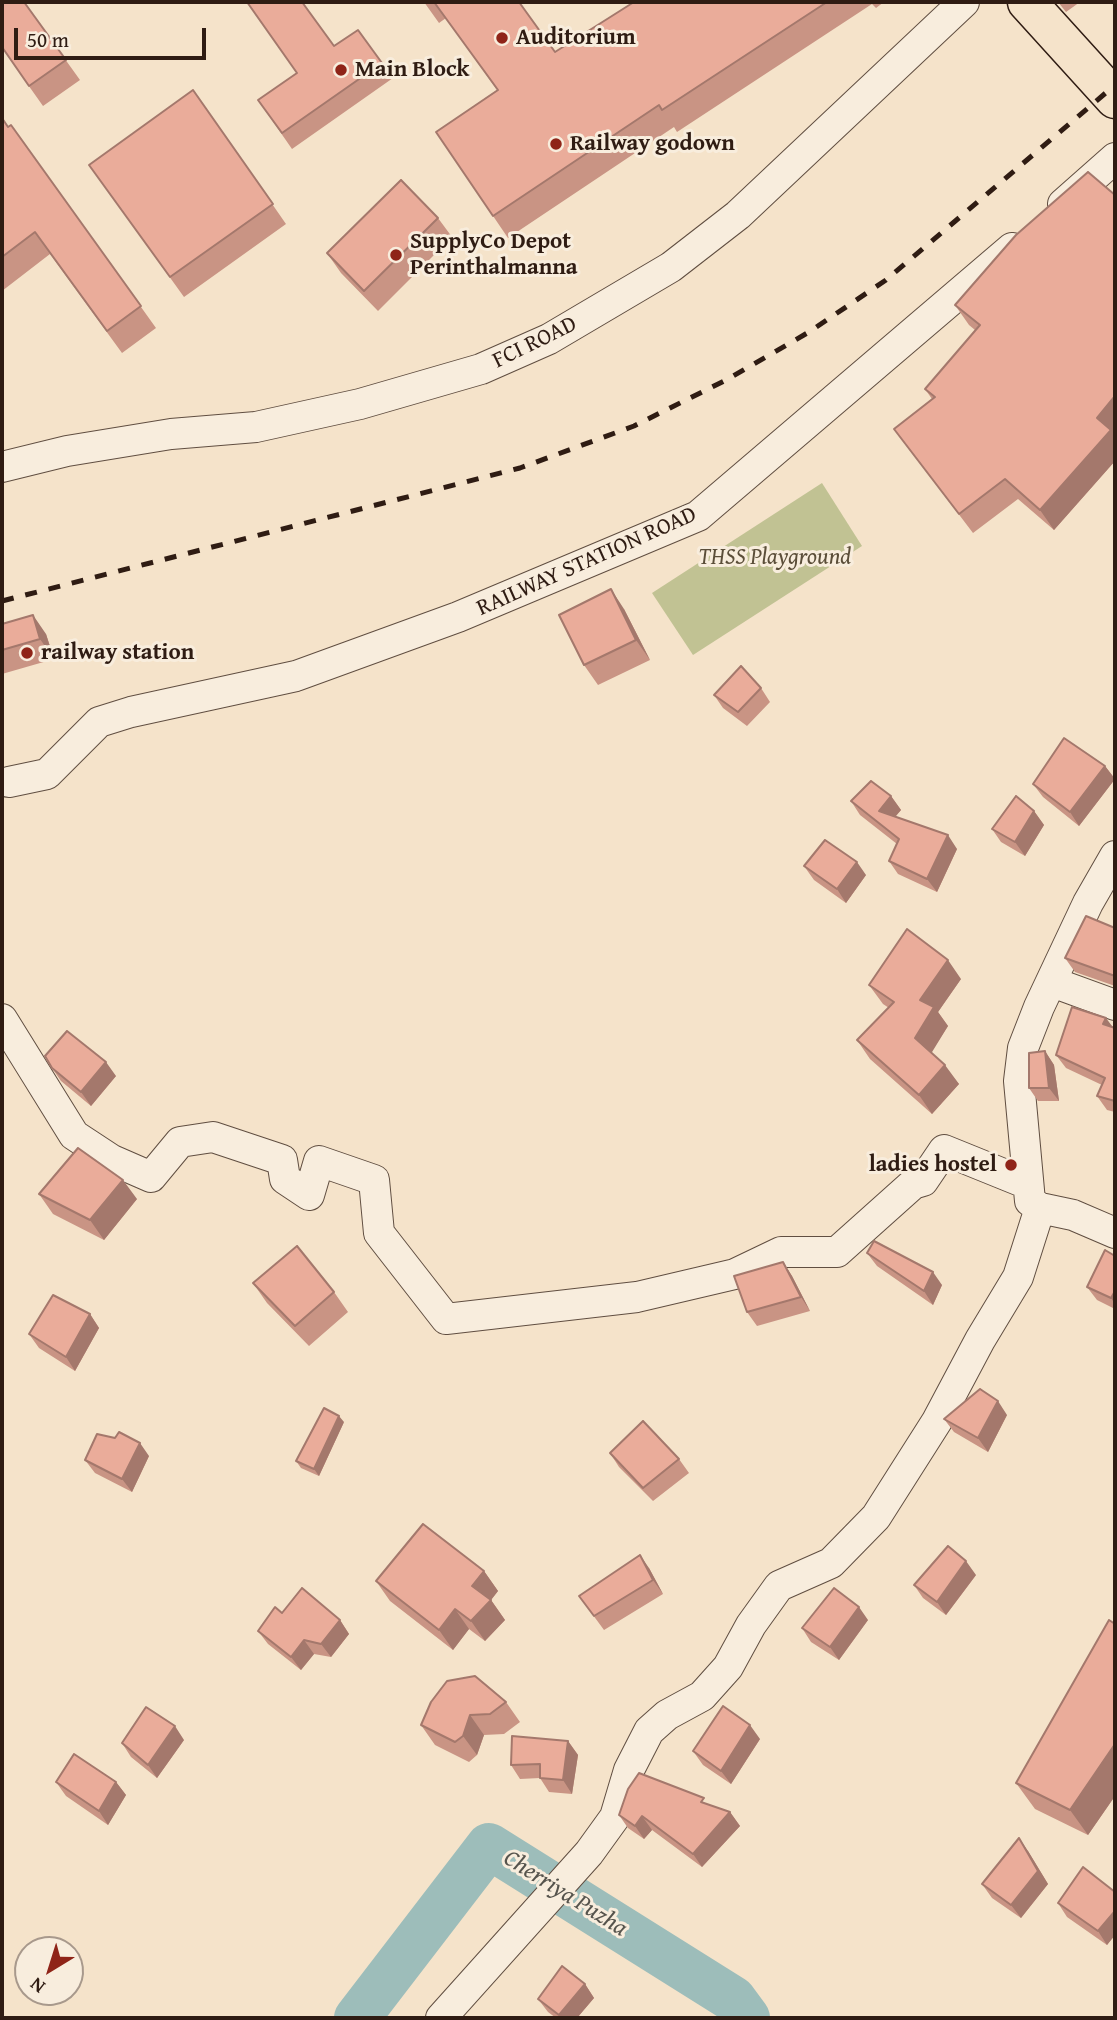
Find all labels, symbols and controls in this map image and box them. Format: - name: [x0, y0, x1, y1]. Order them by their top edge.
- scale bar: [18, 14, 210, 58]
- text: 50 m: [27, 24, 69, 55]
- place label: Auditorium: [516, 24, 636, 52]
- marker: Auditorium: [494, 30, 510, 46]
- place label: Main Block: [355, 56, 469, 84]
- marker: Main Block: [333, 62, 349, 78]
- place label: Railway godown: [570, 130, 735, 158]
- marker: Railway godown: [548, 136, 564, 152]
- place label: SupplyCo Depot Perinthalmanna: [410, 228, 578, 282]
- marker: SupplyCo Depot Perinthalmanna: [388, 247, 404, 263]
- street label: FCI ROAD: [488, 311, 582, 375]
- street label: RAILWAY STATION ROAD: [473, 501, 701, 623]
- park label: THSS Playground: [699, 544, 851, 572]
- place label: railway station: [41, 639, 194, 667]
- marker: railway station: [19, 645, 35, 661]
- place label: ladies hostel: [869, 1151, 997, 1179]
- marker: ladies hostel: [1003, 1157, 1019, 1173]
- water label: Cherriya Puzha: [498, 1845, 632, 1943]
- north arrow: [14, 1936, 84, 2006]
- text: N: [24, 1971, 51, 2001]

